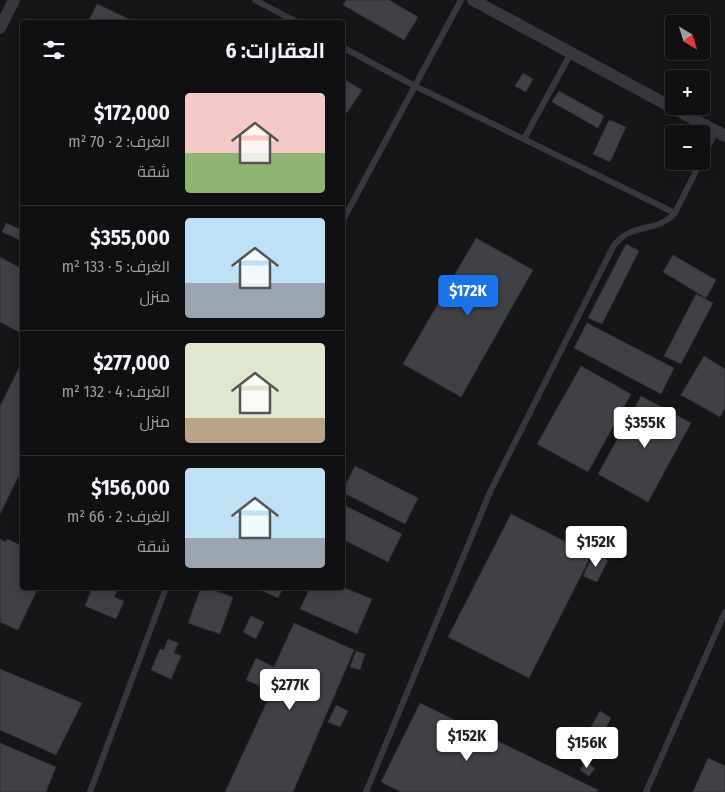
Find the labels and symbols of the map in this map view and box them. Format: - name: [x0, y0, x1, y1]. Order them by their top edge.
- north arrow: [665, 15, 710, 60]
- pin: $172K: [433, 274, 503, 317]
- pin: $355K: [610, 406, 680, 449]
- pin: $152K: [561, 526, 631, 568]
- pin: $277K: [255, 668, 325, 711]
- pin: $152K: [432, 720, 502, 762]
- pin: $156K: [552, 726, 622, 769]

